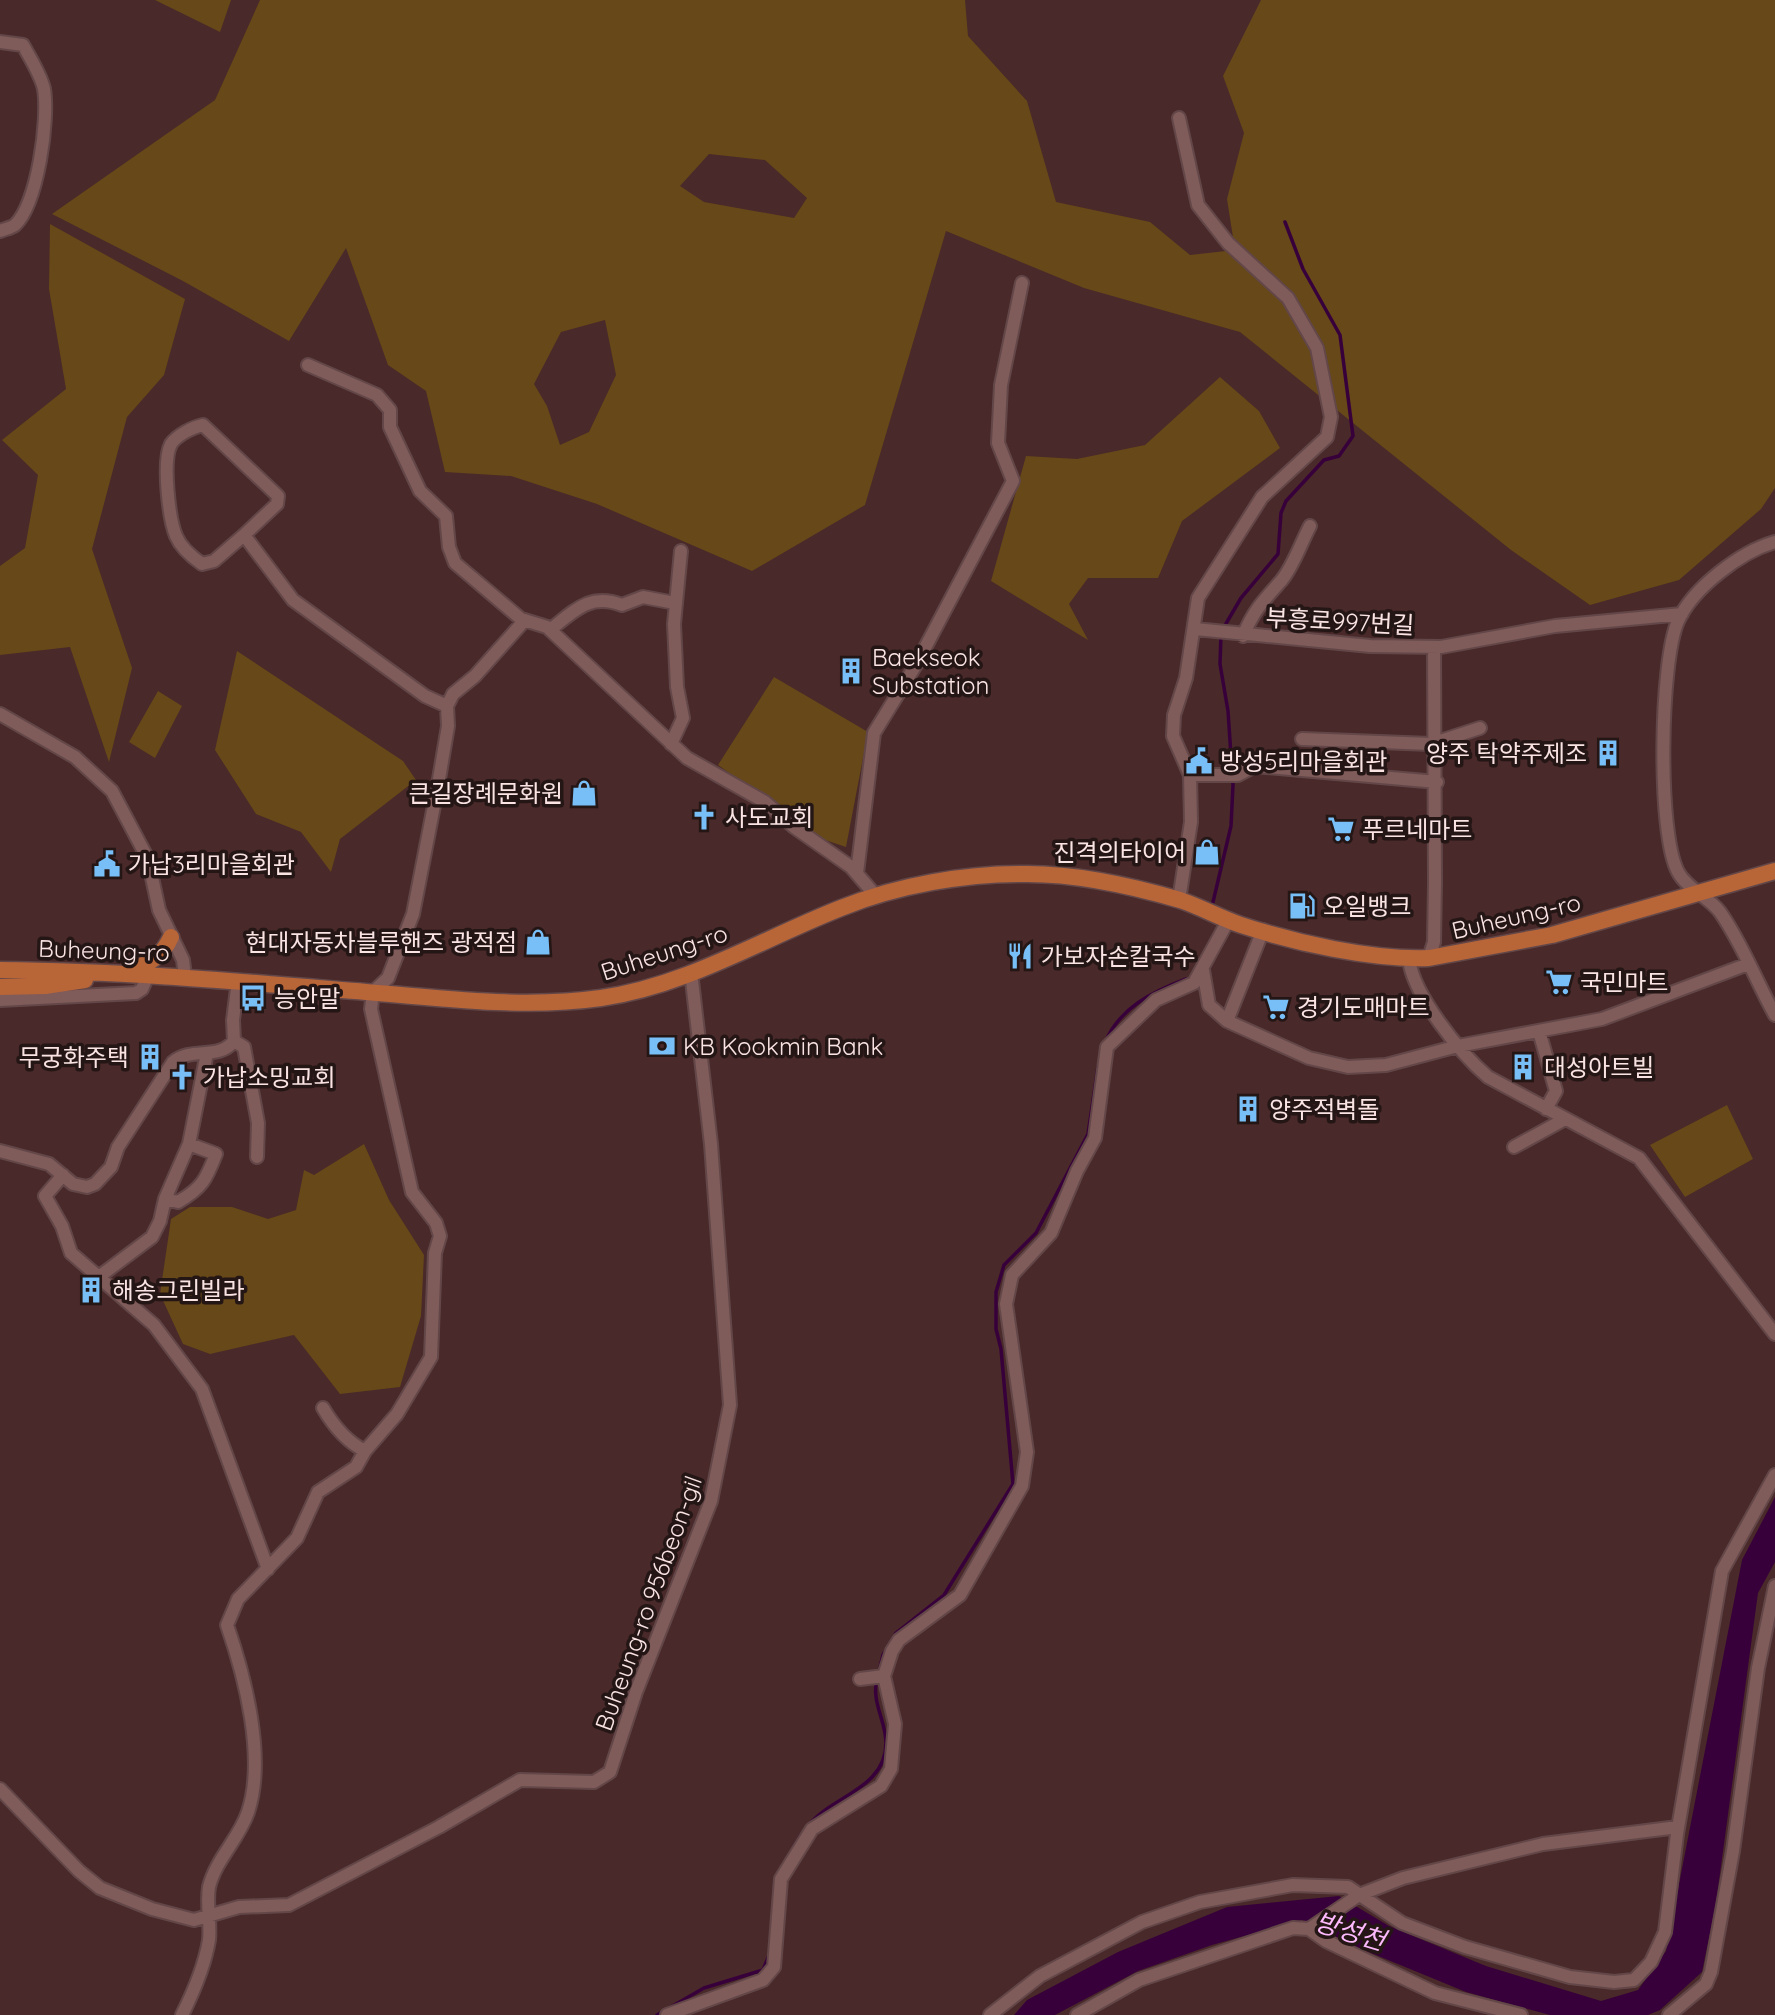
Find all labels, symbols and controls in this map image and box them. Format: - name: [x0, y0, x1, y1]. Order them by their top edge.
- street label: 부흥로997번길: [1265, 602, 1415, 640]
- place label: Baekseok Substation: [872, 642, 989, 700]
- building icon: Baekseok Substation: [836, 656, 866, 686]
- place label: 양주 탁약주제조: [1426, 738, 1587, 768]
- building icon: 양주 탁약주제조: [1593, 738, 1623, 768]
- public building icon: 방성5리마을회관: [1184, 746, 1214, 776]
- place label: 방성5리마을회관: [1220, 746, 1388, 776]
- place label: 큰길장례문화원: [408, 778, 563, 808]
- shop icon: 큰길장례문화원: [569, 778, 599, 808]
- church icon: 사도교회: [689, 802, 719, 832]
- place label: 사도교회: [725, 802, 813, 832]
- supermarket icon: 푸르네마트: [1326, 814, 1356, 844]
- place label: 푸르네마트: [1362, 814, 1472, 844]
- place label: 진격의타이어: [1054, 837, 1186, 867]
- shop icon: 진격의타이어: [1192, 837, 1222, 867]
- public building icon: 가납3리마을회관: [92, 849, 122, 879]
- place label: 가납3리마을회관: [128, 849, 295, 879]
- street label: Buheung-ro: [1449, 887, 1583, 945]
- fuel station icon: 오일뱅크: [1287, 891, 1317, 921]
- place label: 오일뱅크: [1323, 891, 1411, 921]
- street label: Buheung-ro: [597, 917, 731, 987]
- place label: 현대자동차블루핸즈 광적점: [245, 927, 517, 957]
- shop icon: 현대자동차블루핸즈 광적점: [523, 927, 553, 957]
- street label: Buheung-ro: [38, 933, 170, 967]
- restaurant icon: 가보자손칼국수: [1005, 941, 1035, 971]
- place label: 가보자손칼국수: [1041, 941, 1196, 971]
- supermarket icon: 국민마트: [1544, 967, 1574, 997]
- place label: 국민마트: [1580, 967, 1668, 997]
- bus stop icon: 능안말: [238, 983, 268, 1013]
- place label: 능안말: [274, 983, 340, 1013]
- supermarket icon: 경기도매마트: [1261, 992, 1291, 1022]
- place label: 경기도매마트: [1297, 992, 1429, 1022]
- bank icon: KB Kookmin Bank: [647, 1031, 677, 1061]
- place label: KB Kookmin Bank: [683, 1031, 883, 1061]
- place label: 무궁화주택: [19, 1042, 129, 1072]
- building icon: 무궁화주택: [135, 1042, 165, 1072]
- building icon: 대성아트빌: [1508, 1052, 1538, 1082]
- place label: 대성아트빌: [1544, 1052, 1654, 1082]
- church icon: 가납소밍교회: [167, 1062, 197, 1092]
- place label: 가납소밍교회: [203, 1062, 335, 1092]
- building icon: 양주적벽돌: [1233, 1094, 1263, 1124]
- place label: 양주적벽돌: [1269, 1094, 1379, 1124]
- building icon: 해송그린빌라: [76, 1275, 106, 1305]
- place label: 해송그린빌라: [112, 1275, 244, 1305]
- street label: Buheung-ro 956beon-gil: [588, 1472, 708, 1734]
- water label: 방성천: [1311, 1905, 1392, 1958]

